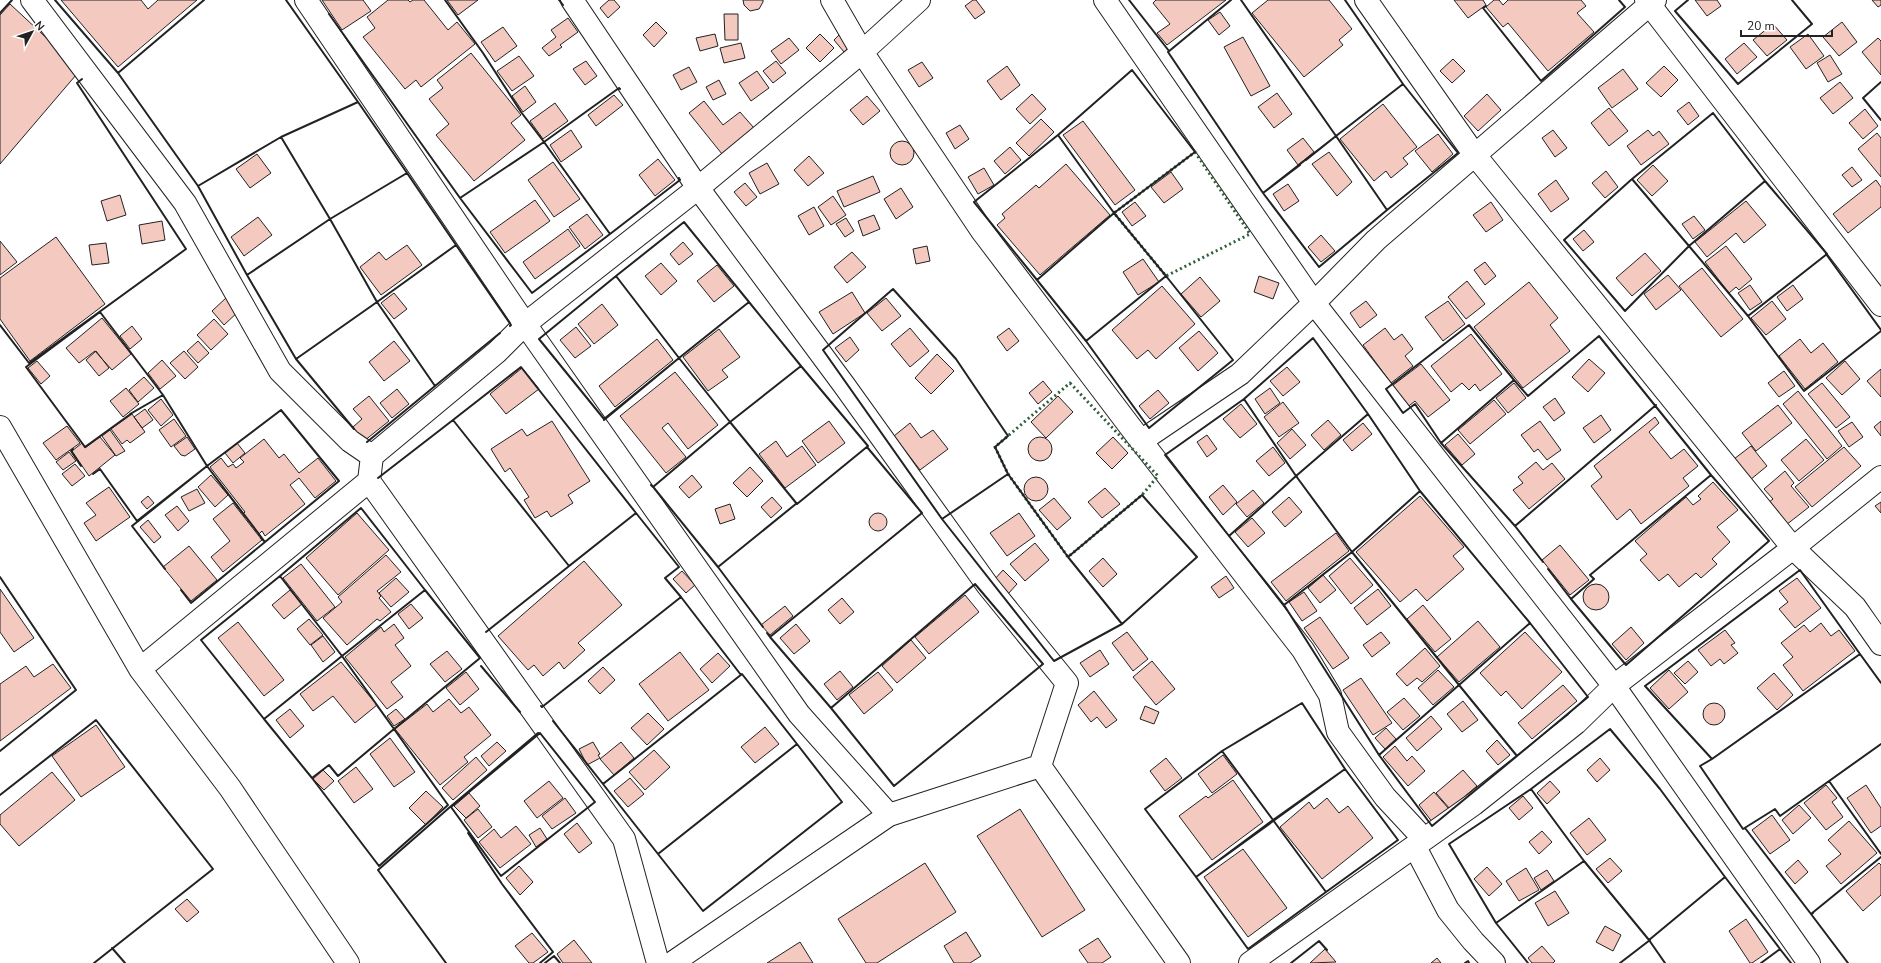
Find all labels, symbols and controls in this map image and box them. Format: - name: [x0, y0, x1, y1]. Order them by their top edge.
- north arrow: [12, 12, 52, 52]
- scale bar: [1741, 12, 1832, 38]
- text: N: [31, 18, 48, 34]
- text: 20 m: [1747, 18, 1775, 34]

